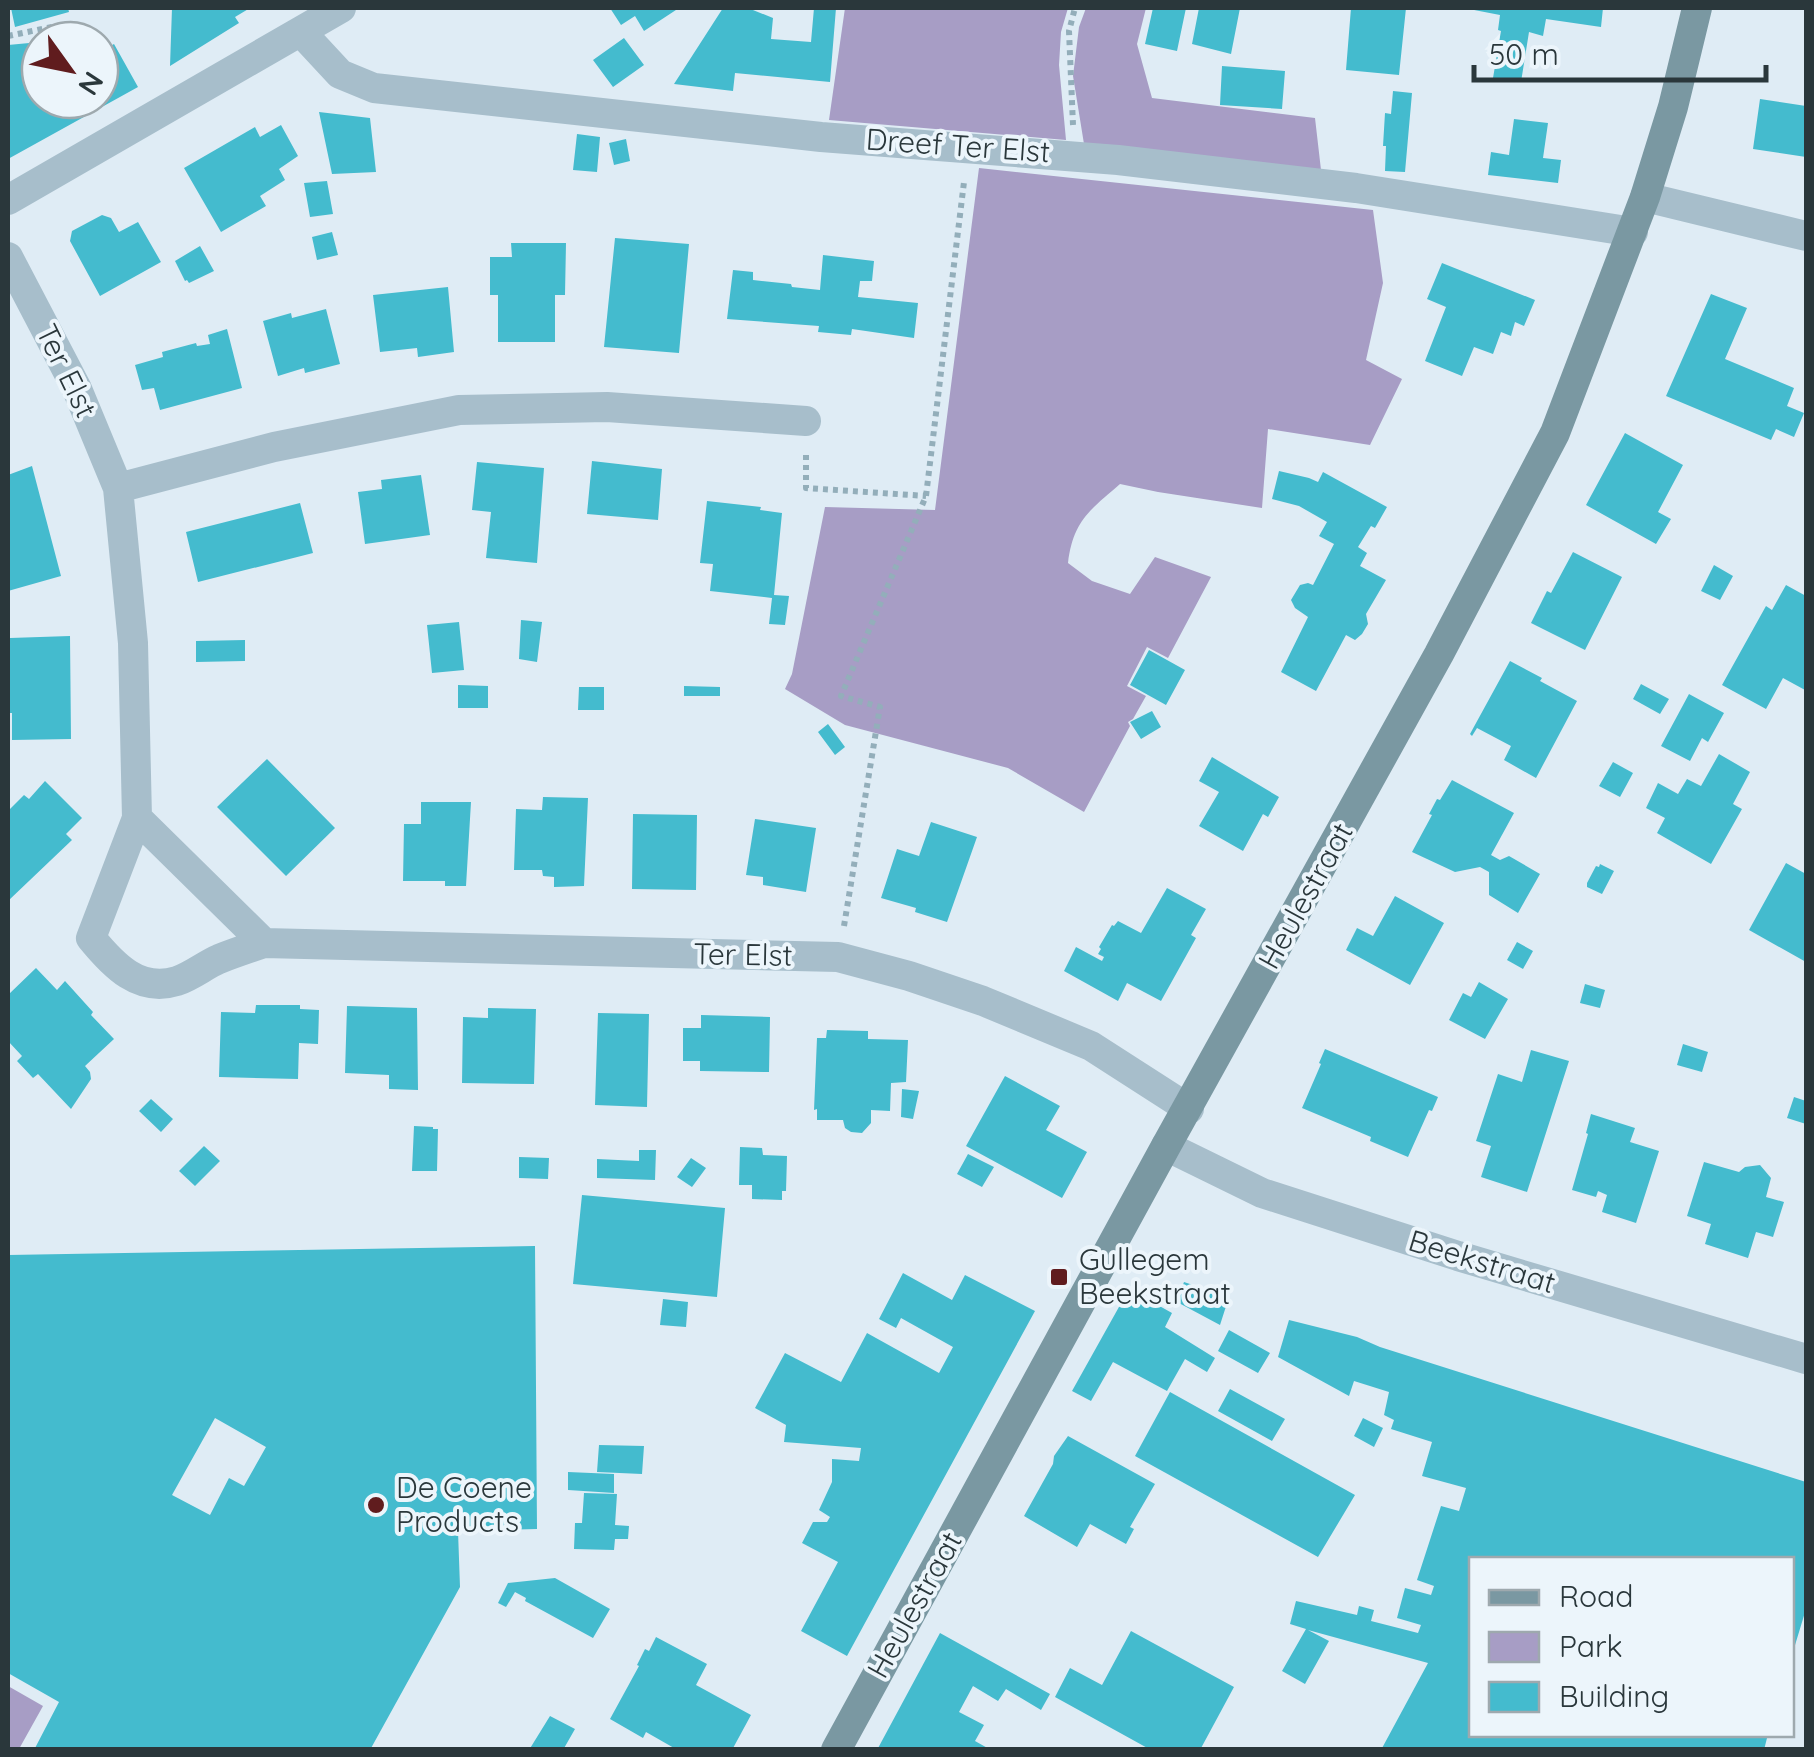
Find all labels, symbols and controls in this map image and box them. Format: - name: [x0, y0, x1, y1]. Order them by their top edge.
- north arrow: [20, 20, 120, 120]
- scale bar: [1474, 20, 1766, 82]
- text: 50 m: [1489, 35, 1559, 73]
- text: N: [71, 66, 112, 102]
- street label: Dreef Ter Elst: [865, 120, 1052, 170]
- street label: Ter Elst: [28, 318, 106, 424]
- street label: Heulestraat: [1249, 816, 1361, 975]
- street label: Ter Elst: [693, 934, 793, 974]
- street label: Beekstraat: [1404, 1221, 1560, 1301]
- place label: Gullegem Beekstraat: [1079, 1240, 1231, 1312]
- marker: Gullegem Beekstraat: [1048, 1266, 1070, 1288]
- place label: De Coene Products: [396, 1468, 532, 1540]
- marker: De Coene Products: [365, 1494, 387, 1516]
- street label: Heulestraat: [858, 1525, 970, 1684]
- legend: [1469, 1557, 1794, 1737]
- text: Road: [1559, 1577, 1633, 1615]
- text: Park: [1559, 1627, 1623, 1665]
- text: Building: [1559, 1677, 1669, 1715]

